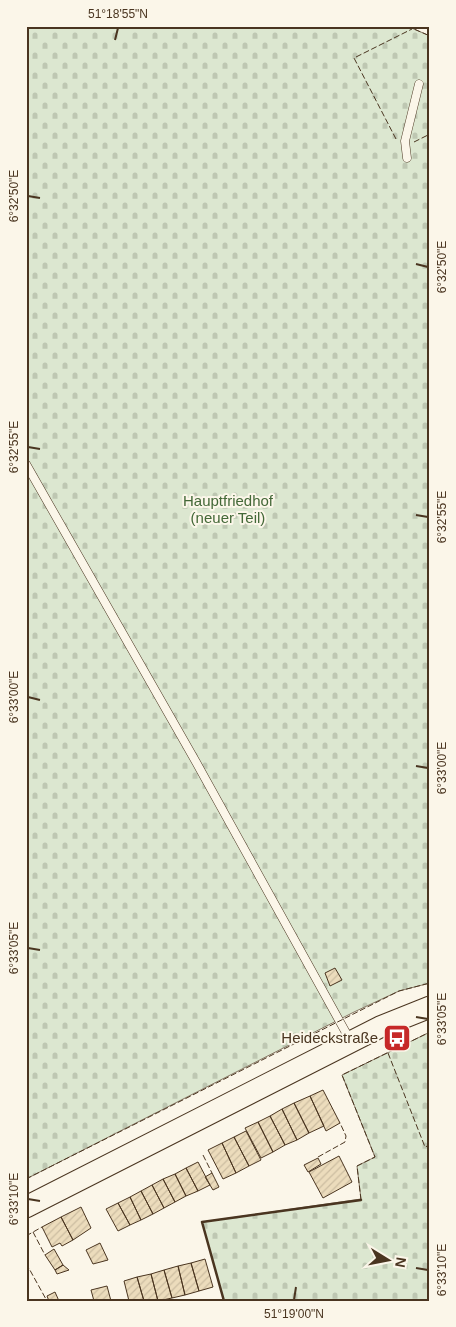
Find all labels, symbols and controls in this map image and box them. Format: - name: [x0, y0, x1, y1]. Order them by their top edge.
- text: 51°18'55"N: [88, 7, 148, 21]
- text: 6°32'50"E: [7, 170, 21, 222]
- text: 6°32'50"E: [435, 241, 449, 293]
- text: 6°32'55"E: [7, 421, 21, 473]
- text: 6°32'55"E: [435, 491, 449, 543]
- park label: Hauptfriedhof (neuer Teil): [183, 492, 274, 526]
- text: 6°33'00"E: [7, 671, 21, 723]
- text: 6°33'00"E: [435, 742, 449, 794]
- text: 6°33'05"E: [7, 922, 21, 974]
- text: 6°33'05"E: [435, 993, 449, 1045]
- bus stop icon: Heideckstraße: [382, 1023, 412, 1053]
- place label: Heideckstraße: [281, 1029, 378, 1046]
- text: 6°33'10"E: [7, 1173, 21, 1225]
- north arrow: [364, 1234, 414, 1284]
- text: 6°33'10"E: [435, 1244, 449, 1296]
- text: N: [392, 1256, 410, 1269]
- text: 51°19'00"N: [264, 1307, 324, 1321]

